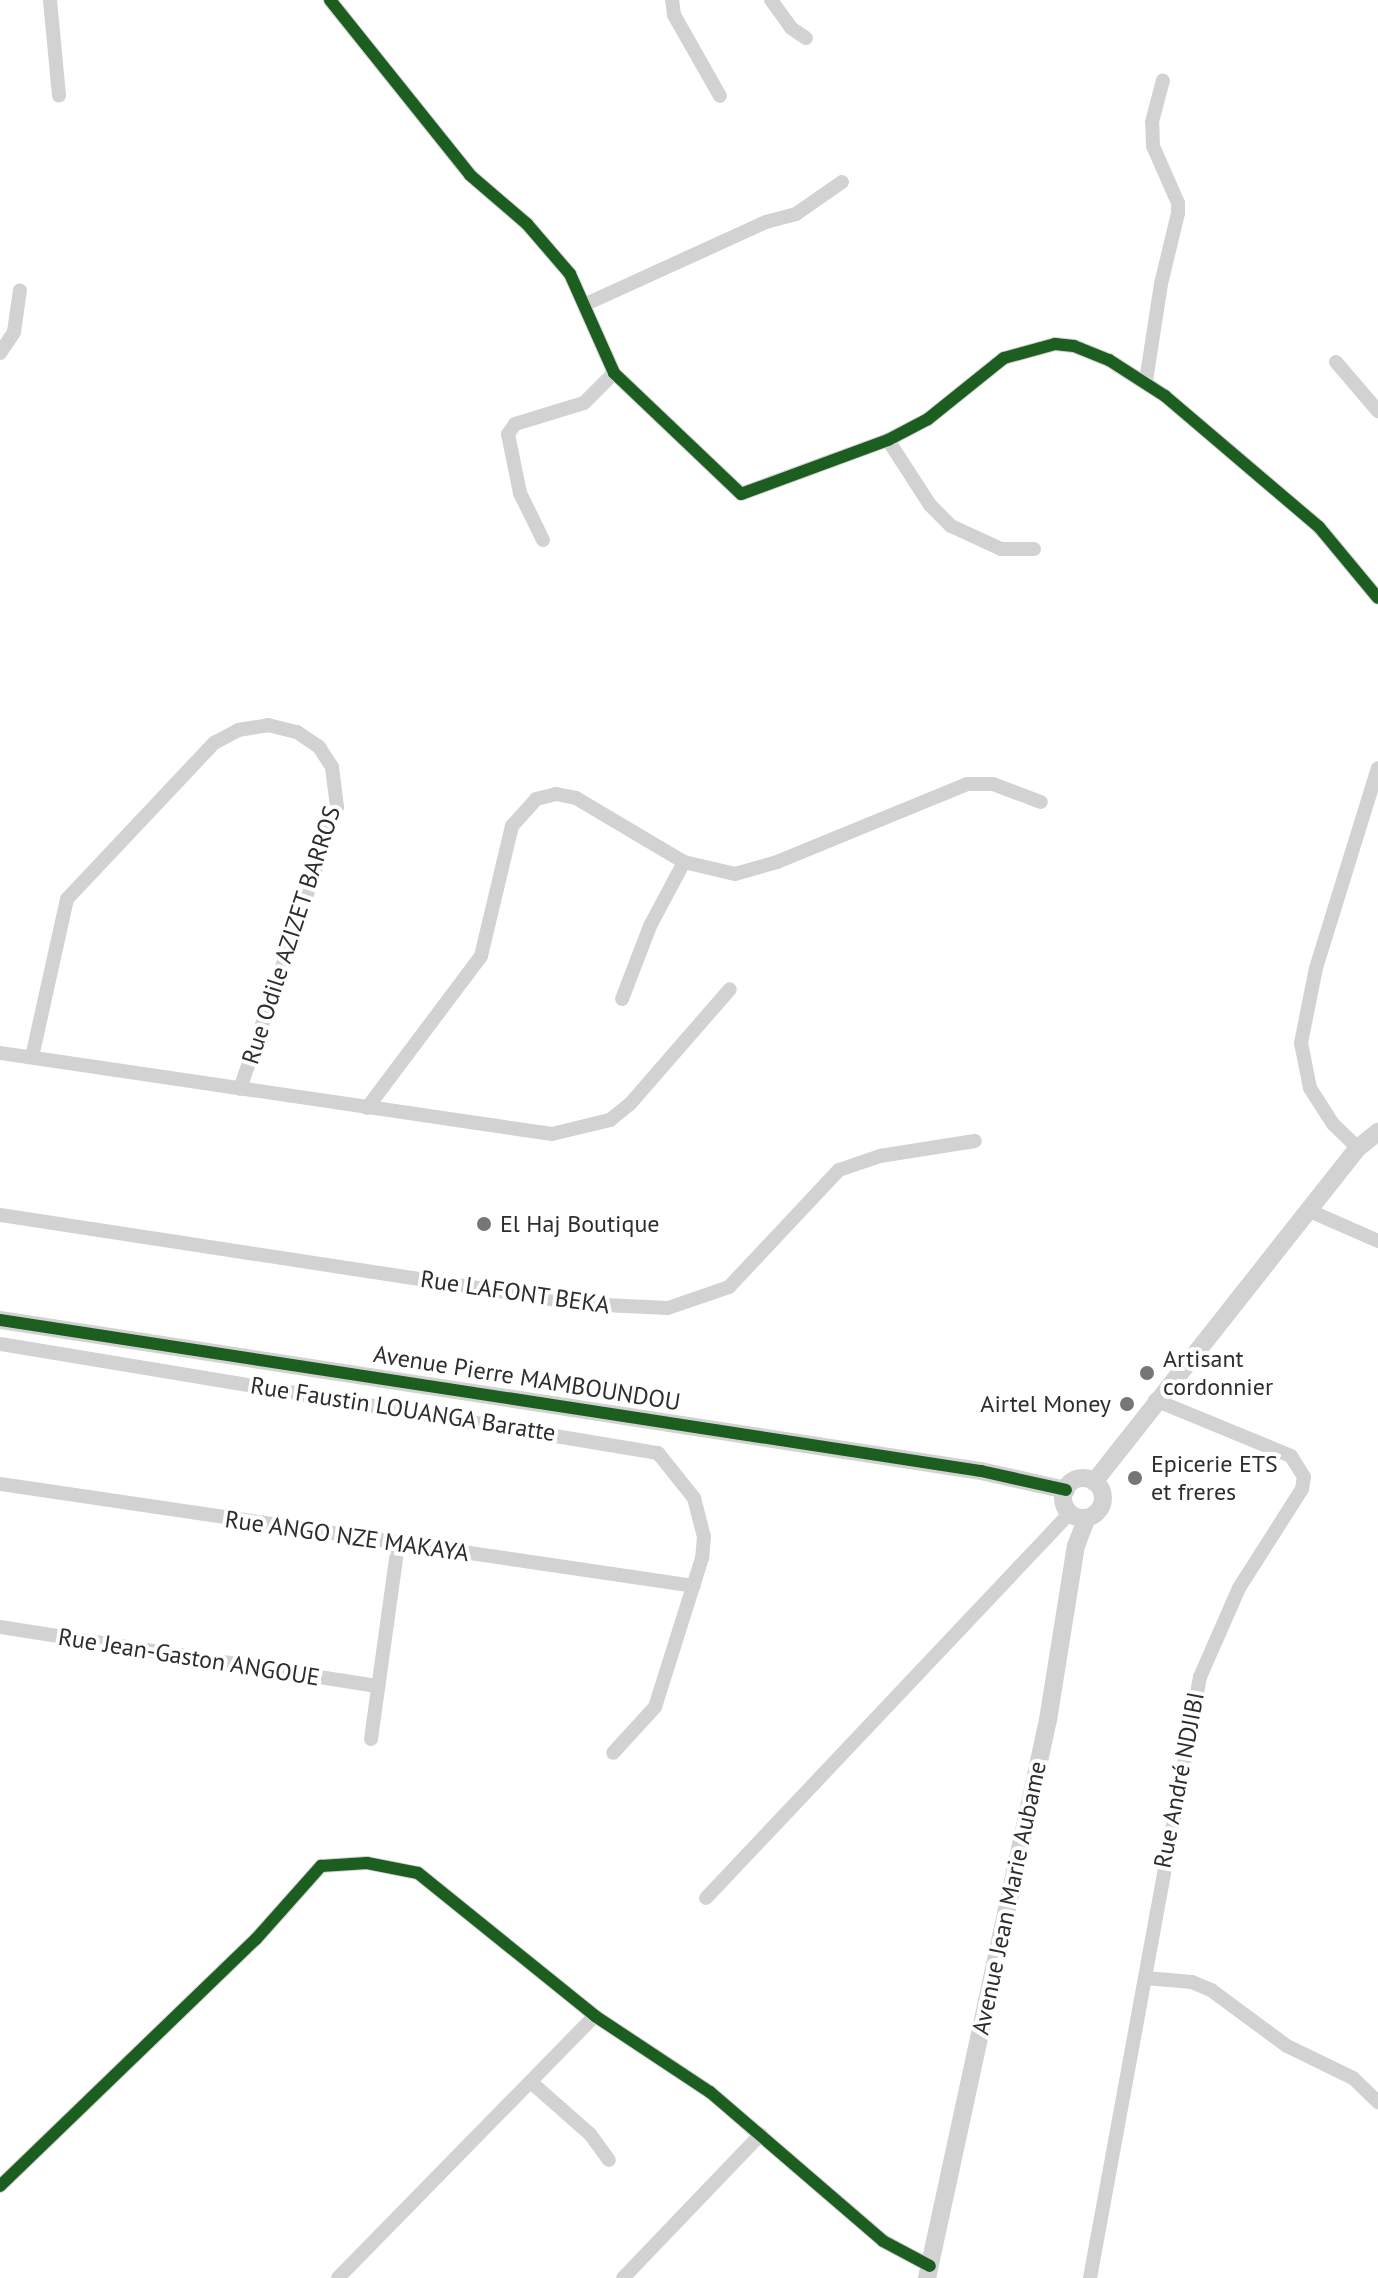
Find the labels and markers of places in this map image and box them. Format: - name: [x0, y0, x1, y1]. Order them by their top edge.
- place label: El Haj Boutique: [500, 1210, 660, 1238]
- marker: El Haj Boutique: [475, 1215, 493, 1233]
- place label: Artisant cordonnier: [1163, 1345, 1273, 1401]
- marker: Artisant cordonnier: [1138, 1364, 1156, 1382]
- place label: Airtel Money: [980, 1390, 1111, 1418]
- marker: Airtel Money: [1118, 1395, 1136, 1413]
- place label: Epicerie ETS et freres: [1151, 1450, 1278, 1506]
- marker: Epicerie ETS et freres: [1126, 1469, 1144, 1487]

